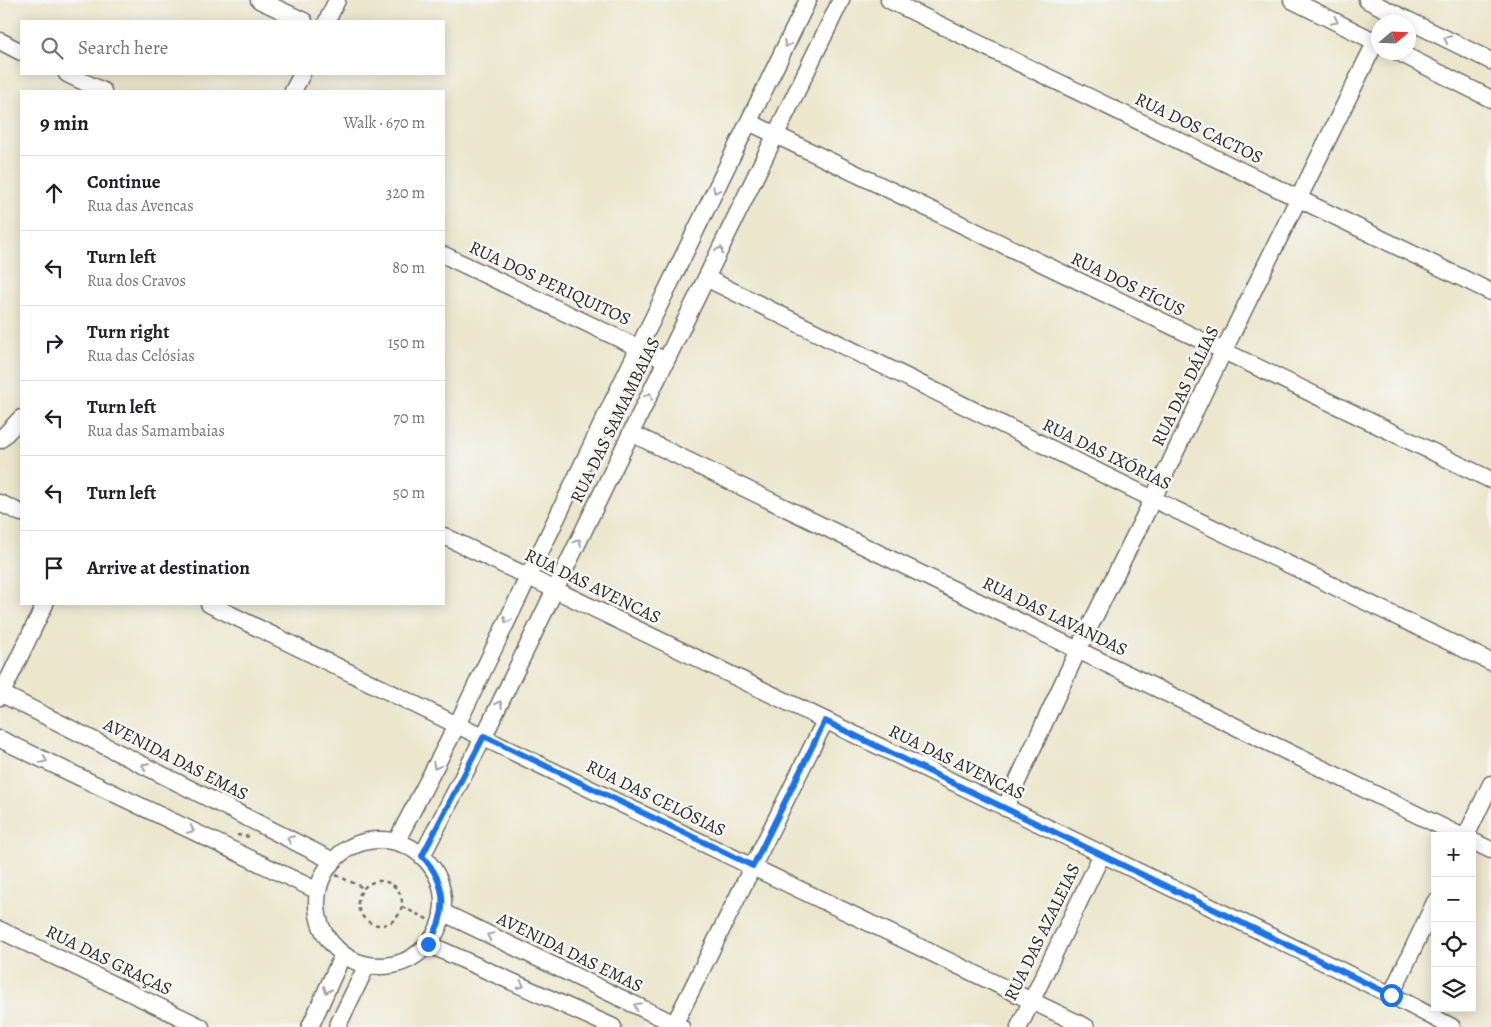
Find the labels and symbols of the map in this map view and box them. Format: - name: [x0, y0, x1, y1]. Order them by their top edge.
- one-way arrow: [1330, 15, 1339, 26]
- north arrow: [1371, 15, 1416, 60]
- one-way arrow: [1444, 35, 1453, 45]
- one-way arrow: [783, 39, 793, 48]
- street label: RUA DOS CACTOS: [1131, 87, 1267, 169]
- one-way arrow: [711, 185, 722, 194]
- street label: RUA DOS PERIQUITOS: [465, 235, 635, 331]
- one-way arrow: [714, 246, 724, 255]
- street label: RUA DOS FÍCUS: [1067, 246, 1189, 322]
- street label: RUA DAS DÁLIAS: [1145, 322, 1225, 450]
- street label: RUA DAS SAMAMBAIAS: [564, 333, 666, 507]
- one-way arrow: [643, 392, 653, 401]
- street label: RUA DAS IXÓRIAS: [1039, 412, 1175, 496]
- one-way arrow: [572, 538, 582, 547]
- street label: RUA DAS AVENCAS: [521, 543, 665, 629]
- street label: RUA DAS LAVANDAS: [979, 570, 1131, 662]
- one-way arrow: [503, 615, 513, 624]
- one-way arrow: [493, 700, 504, 709]
- street label: AVENIDA DAS EMAS: [99, 712, 252, 806]
- street label: RUA DAS AVENCAS: [885, 719, 1029, 805]
- one-way arrow: [39, 753, 48, 764]
- street label: RUA DAS CELÓSIAS: [582, 754, 730, 842]
- one-way arrow: [432, 761, 442, 770]
- one-way arrow: [141, 762, 150, 772]
- one-way arrow: [185, 824, 194, 834]
- one-way arrow: [286, 835, 295, 845]
- street label: RUA DAS AZALEIAS: [998, 859, 1086, 1005]
- street label: AVENIDA DAS EMAS: [492, 906, 647, 998]
- street label: RUA DAS GRAÇAS: [42, 919, 176, 1001]
- one-way arrow: [486, 931, 495, 942]
- route end: [417, 933, 440, 956]
- one-way arrow: [516, 979, 525, 990]
- route start: [1380, 984, 1403, 1007]
- one-way arrow: [323, 985, 333, 994]
- one-way arrow: [633, 1002, 642, 1012]

